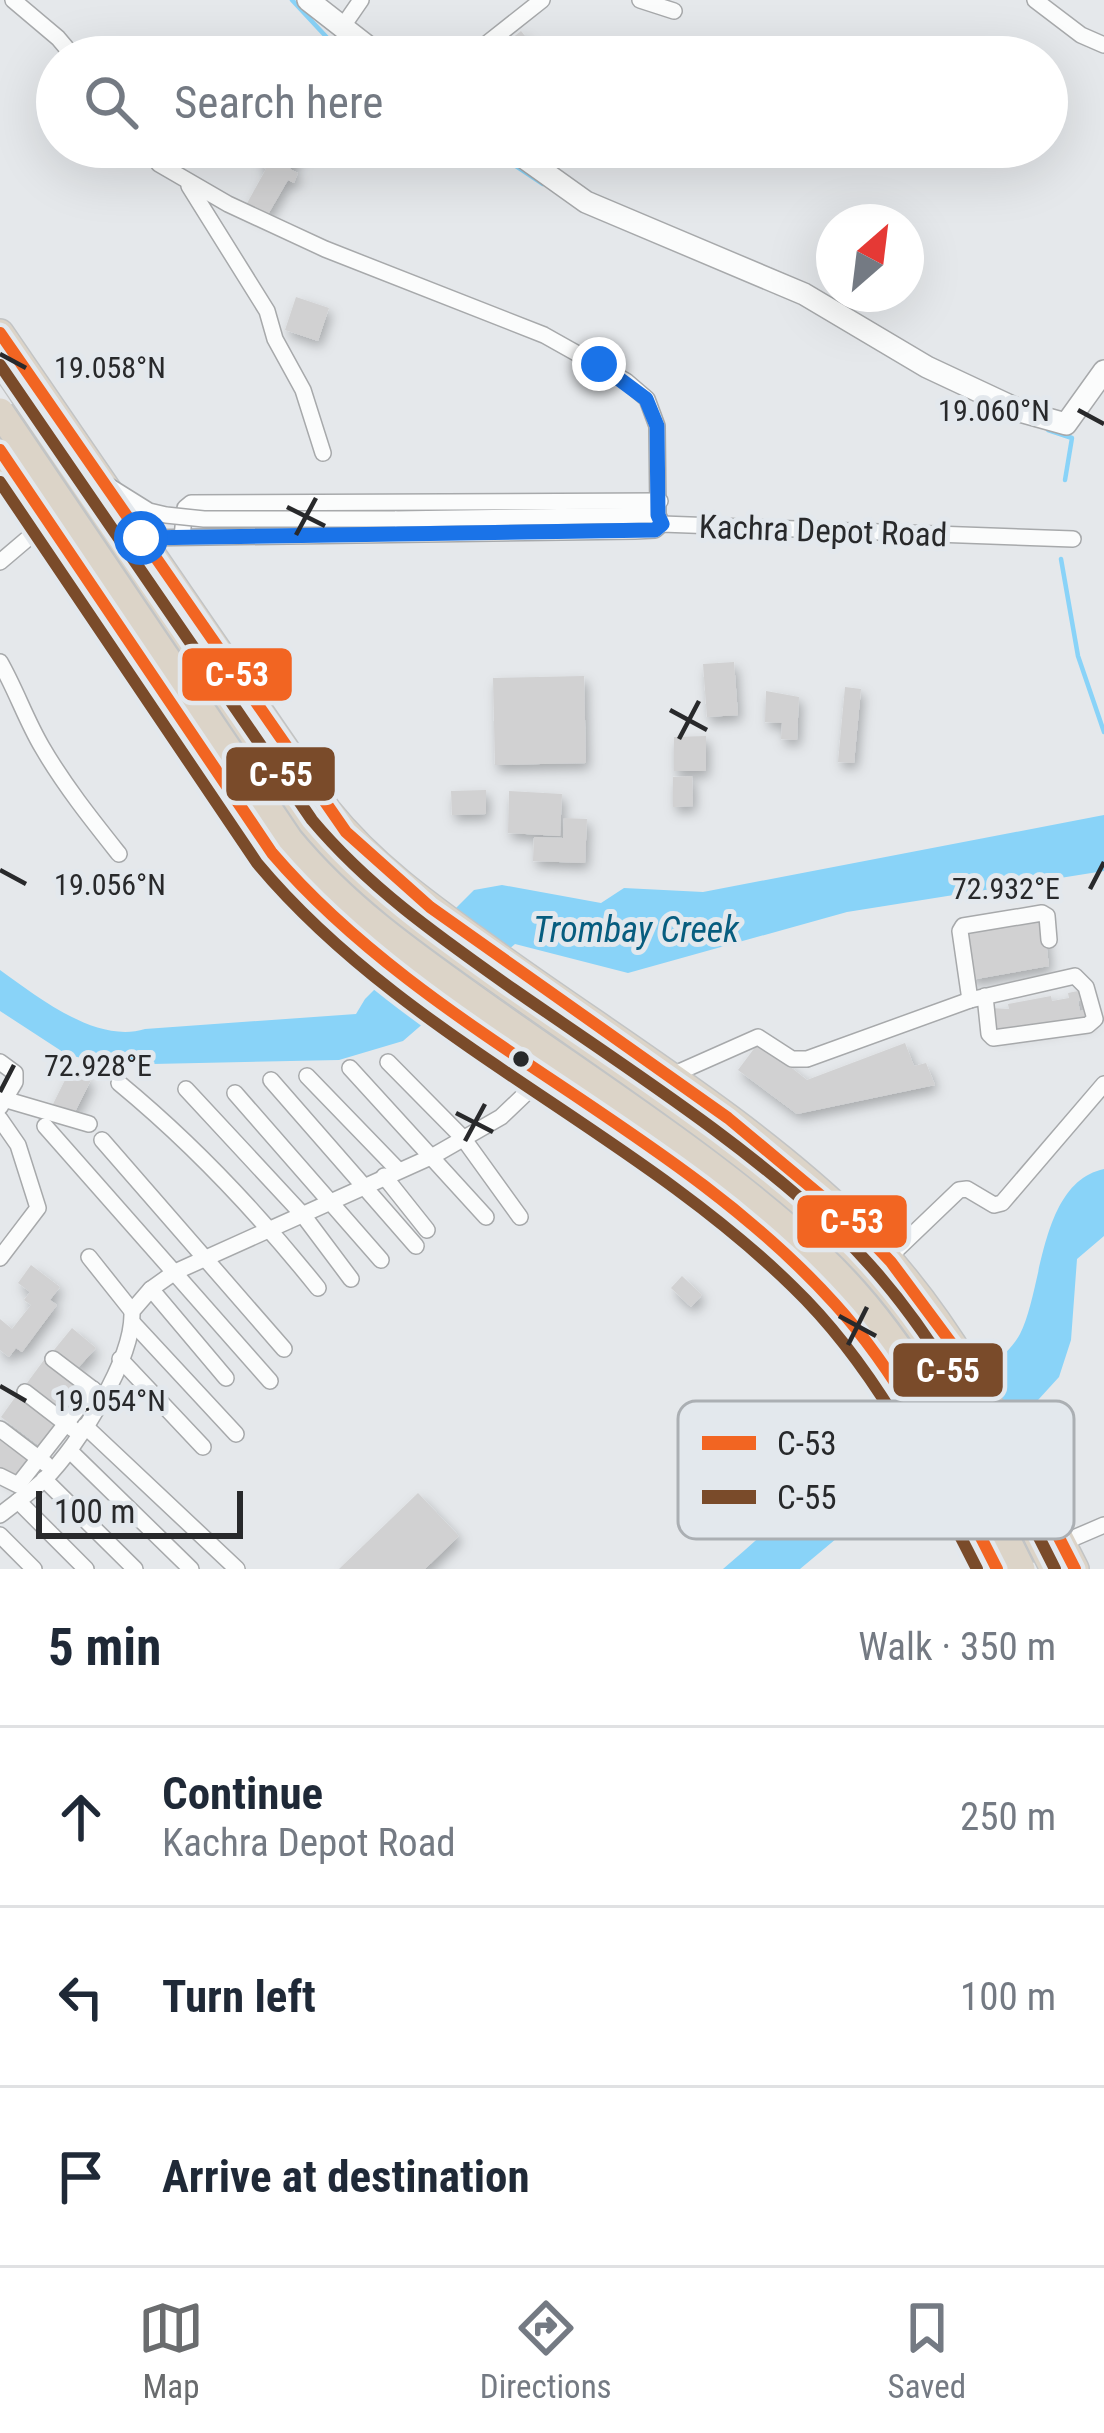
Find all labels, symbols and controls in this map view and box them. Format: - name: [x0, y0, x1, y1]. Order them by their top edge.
- search box: [36, 36, 1068, 168]
- icon: search: [78, 69, 144, 135]
- text: Search here: [174, 76, 383, 129]
- north arrow: [816, 204, 924, 312]
- route end: [572, 337, 626, 391]
- text: 19.058°N: [54, 350, 166, 385]
- text: 19.060°N: [938, 393, 1050, 428]
- street label: Kachra Depot Road: [698, 507, 948, 554]
- route start: [114, 511, 168, 565]
- line badge: C-53: [180, 646, 294, 703]
- text: C-53: [205, 655, 269, 694]
- line badge: C-55: [224, 745, 337, 803]
- text: C-55: [249, 755, 313, 794]
- text: 19.056°N: [54, 867, 166, 902]
- text: 72.932°E: [952, 871, 1060, 906]
- water label: Trombay Creek: [533, 909, 740, 951]
- text: 72.928°E: [44, 1048, 152, 1083]
- unlabelled marker: [510, 1048, 532, 1070]
- line badge: C-53: [795, 1193, 909, 1250]
- text: C-53: [820, 1202, 884, 1241]
- line badge: C-55: [891, 1341, 1005, 1399]
- text: C-55: [916, 1351, 980, 1390]
- text: 19.054°N: [54, 1383, 166, 1418]
- legend: [678, 1401, 1074, 1539]
- text: C-53: [777, 1424, 836, 1463]
- text: C-55: [777, 1478, 836, 1517]
- scale bar: [36, 1485, 243, 1538]
- text: 100 m: [54, 1492, 135, 1531]
- text: 5 min: [48, 1618, 161, 1677]
- text: Walk · 350 m: [858, 1624, 1056, 1670]
- text: Continue: [162, 1767, 323, 1820]
- icon: ahead: [48, 1784, 114, 1850]
- text: 250 m: [960, 1794, 1056, 1840]
- text: Kachra Depot Road: [162, 1820, 456, 1866]
- icon: left: [48, 1964, 114, 2030]
- text: Turn left: [162, 1970, 316, 2023]
- text: 100 m: [960, 1974, 1056, 2020]
- icon: arrive: [48, 2144, 114, 2210]
- text: Arrive at destination: [162, 2150, 530, 2203]
- tab: Map: [138, 2295, 204, 2406]
- tab: Directions: [480, 2295, 612, 2406]
- tab: Saved: [888, 2295, 966, 2406]

